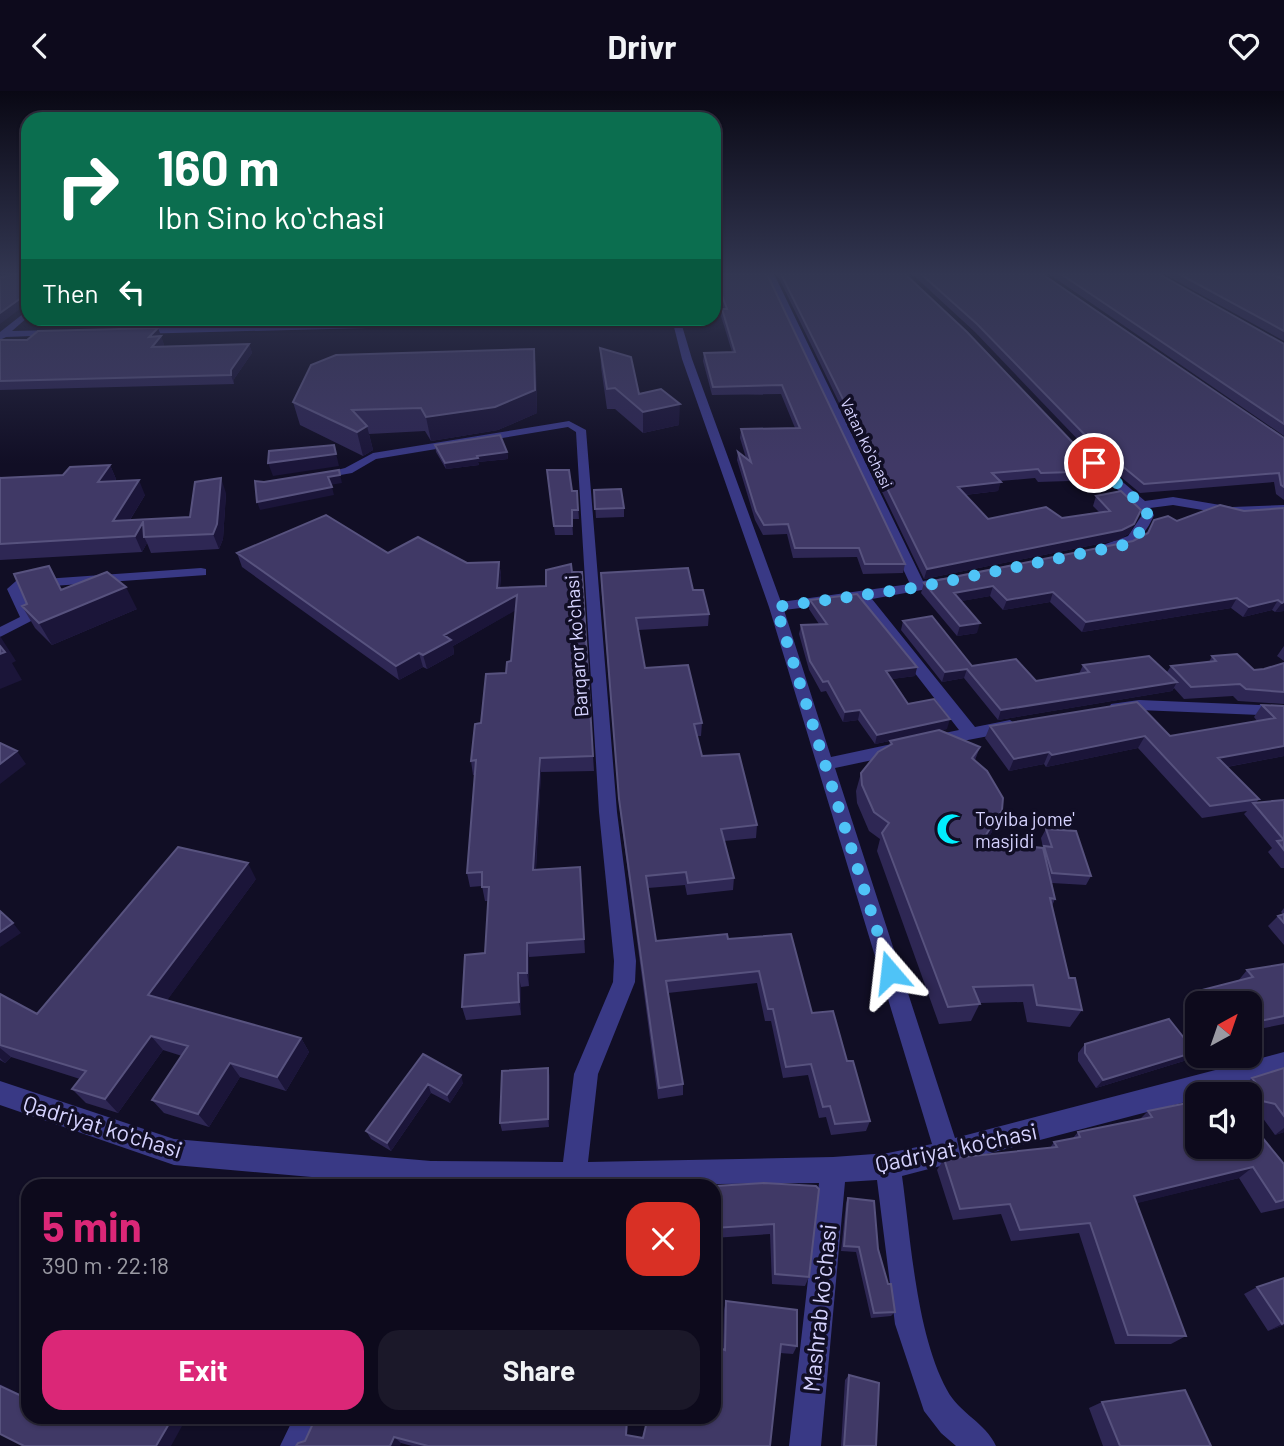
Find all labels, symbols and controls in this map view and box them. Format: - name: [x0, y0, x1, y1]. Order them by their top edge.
- icon: back: [21, 27, 59, 65]
- text: Drivr: [607, 27, 677, 65]
- icon: heart: [1225, 27, 1263, 65]
- text: 160 m: [157, 137, 279, 196]
- icon: right: [42, 140, 133, 231]
- text: Ibn Sino koʻchasi: [157, 197, 385, 235]
- icon: left: [113, 273, 151, 311]
- text: Then: [42, 277, 99, 308]
- street label: Vatan koʻchasi: [837, 395, 897, 491]
- pin: [1064, 433, 1124, 493]
- icon: arrive: [1075, 444, 1113, 482]
- street label: Barqaror koʻchasi: [560, 574, 592, 718]
- place label: Toyiba jome' masjidi: [975, 807, 1075, 852]
- mosque icon: Toyiba jome' masjidi: [935, 812, 969, 846]
- position arrow: [853, 935, 927, 1009]
- north arrow: [1185, 991, 1262, 1067]
- map controls: [1185, 991, 1262, 1159]
- button: sound: [1185, 1082, 1262, 1159]
- street label: Qadriyat ko'chasi: [20, 1089, 186, 1163]
- street label: Qadriyat ko'chasi: [872, 1116, 1040, 1178]
- text: 5 min: [42, 1200, 142, 1250]
- button: close: [626, 1202, 700, 1276]
- street label: Mashrab koʻchasi: [796, 1223, 842, 1393]
- text: 390 m · 22:18: [42, 1251, 169, 1279]
- button: Exit: [42, 1330, 364, 1410]
- button: Share: [378, 1330, 700, 1410]

